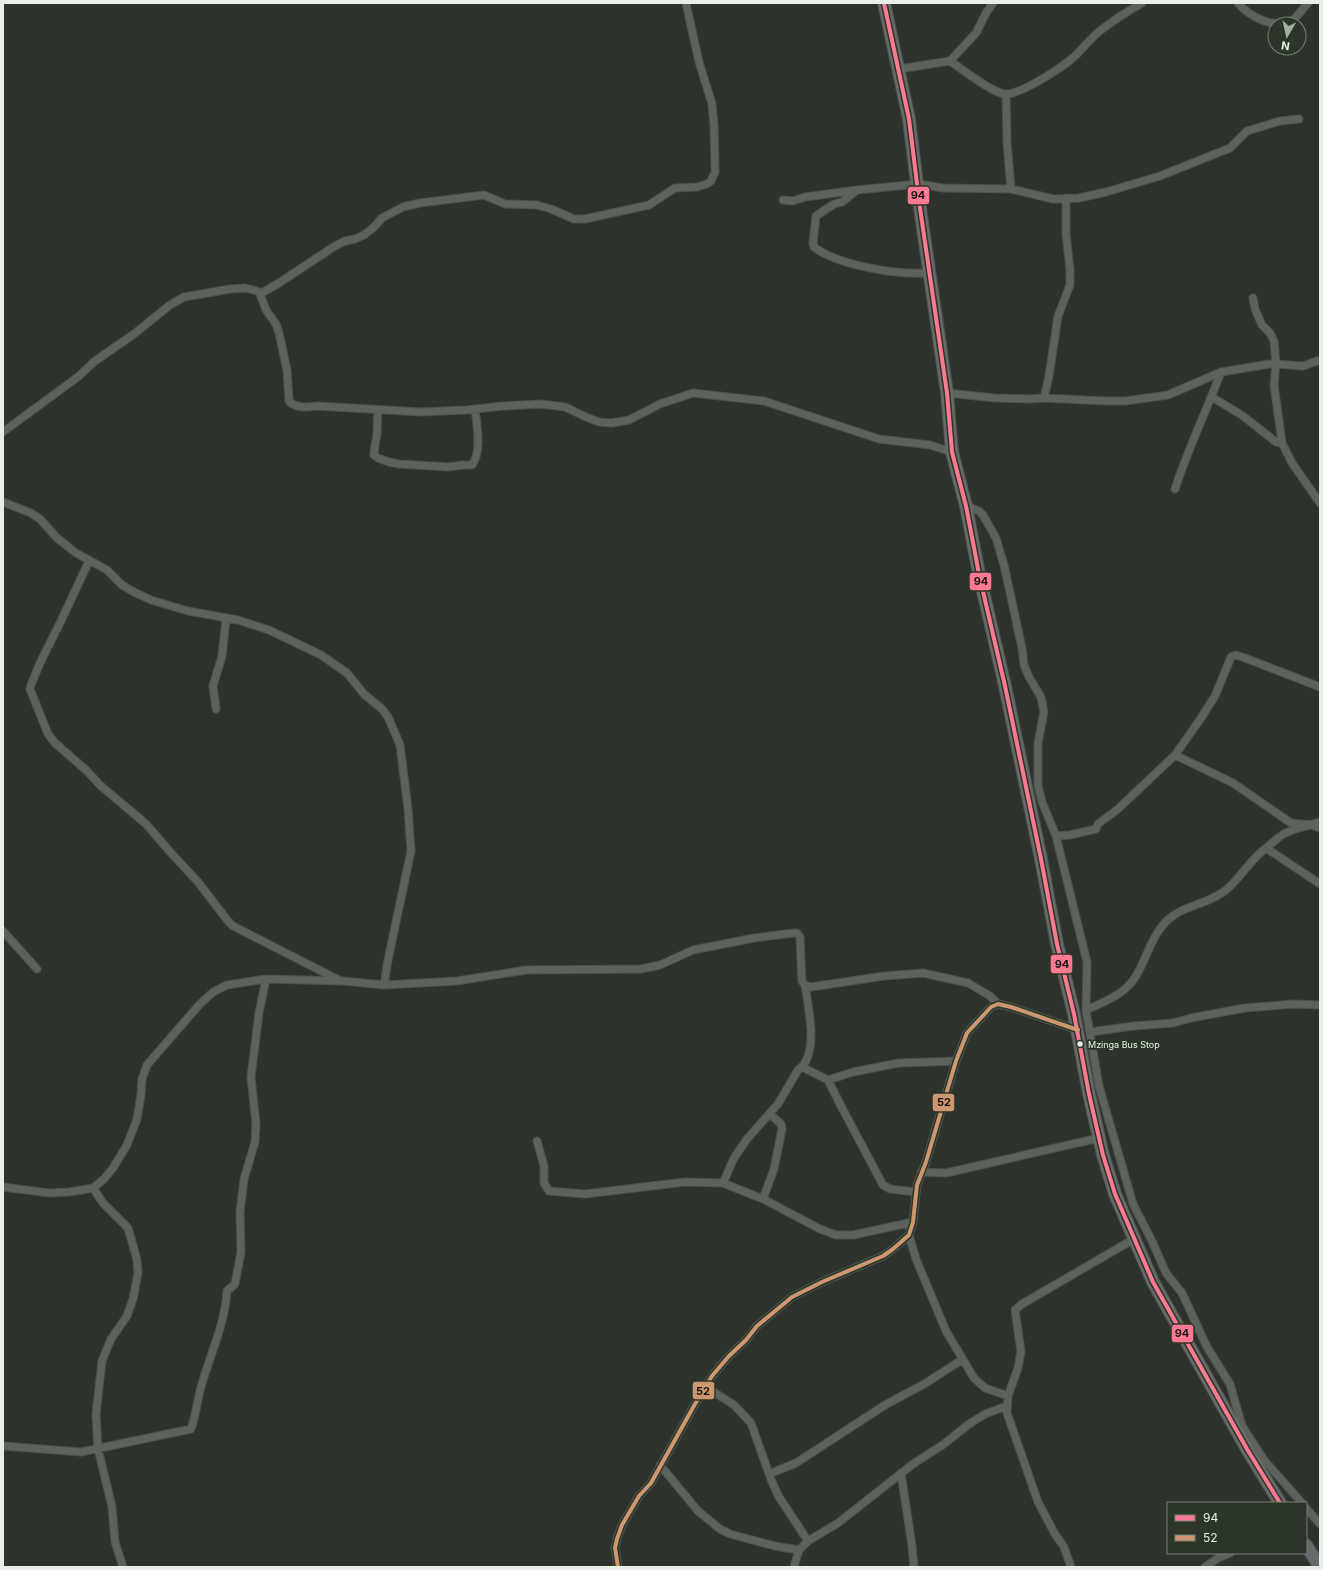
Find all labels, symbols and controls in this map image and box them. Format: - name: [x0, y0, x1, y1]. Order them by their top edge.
- north arrow: [1267, 16, 1307, 56]
- text: N: [1280, 38, 1291, 53]
- line badge: 94: [907, 186, 930, 205]
- text: 94: [911, 188, 925, 202]
- line badge: 94: [969, 572, 992, 591]
- text: 94: [974, 574, 988, 588]
- line badge: 94: [1050, 954, 1073, 974]
- text: 94: [1055, 957, 1069, 971]
- marker: Mzinga Bus Stop: [1075, 1039, 1085, 1049]
- place label: Mzinga Bus Stop: [1088, 1039, 1160, 1050]
- line badge: 52: [932, 1093, 955, 1112]
- text: 52: [937, 1095, 951, 1109]
- line badge: 94: [1171, 1324, 1194, 1343]
- text: 94: [1175, 1326, 1189, 1340]
- line badge: 52: [692, 1381, 715, 1400]
- text: 52: [696, 1384, 710, 1398]
- legend: [1167, 1502, 1307, 1554]
- text: 94: [1203, 1510, 1218, 1525]
- text: 52: [1203, 1530, 1218, 1545]

